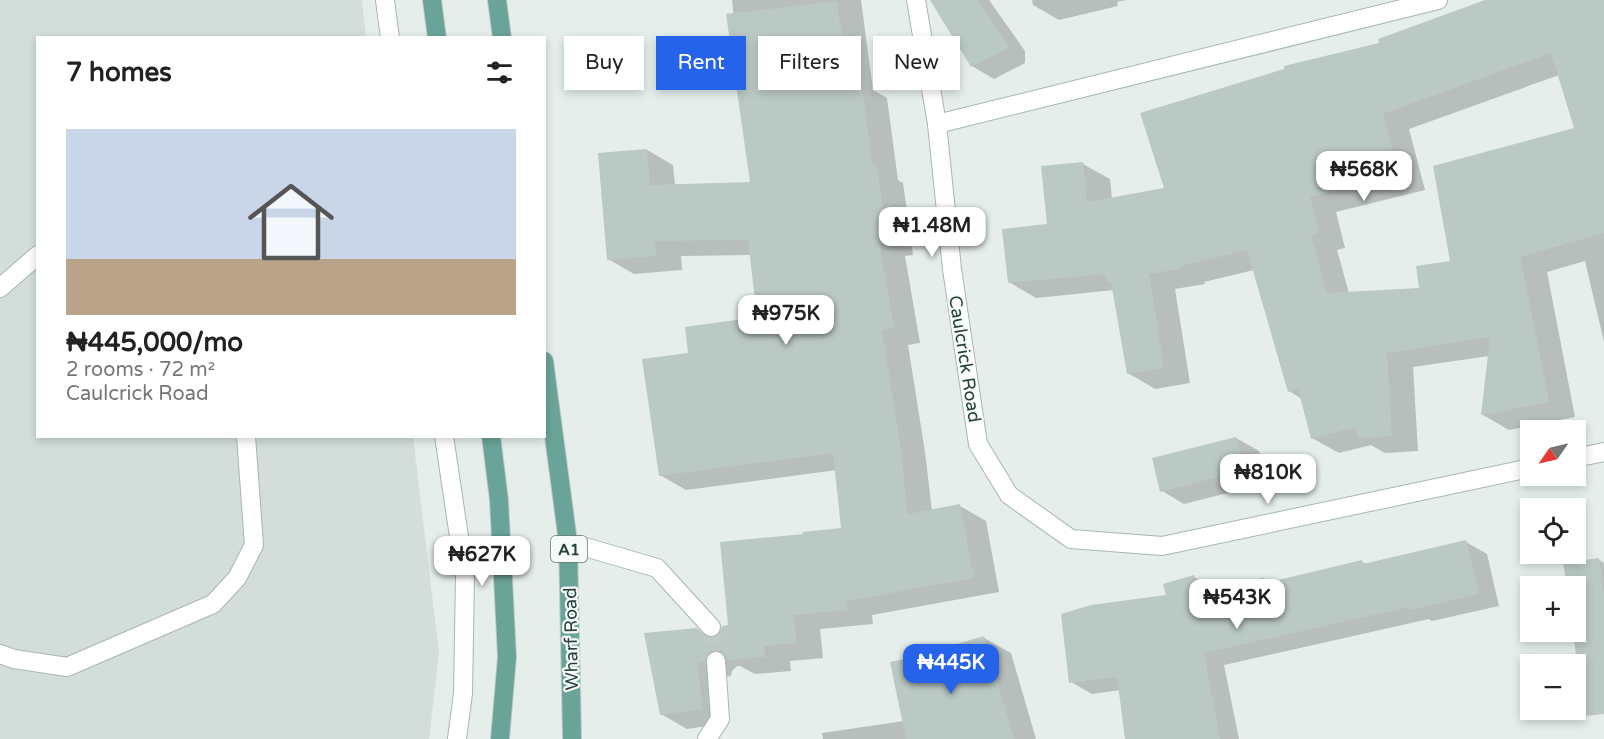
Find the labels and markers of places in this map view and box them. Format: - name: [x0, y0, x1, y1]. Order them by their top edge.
- pin: ₦568K: [1322, 151, 1406, 202]
- pin: ₦1.48M: [883, 207, 981, 258]
- pin: ₦975K: [744, 295, 828, 346]
- pin: ₦810K: [1226, 454, 1310, 505]
- pin: ₦627K: [440, 536, 524, 587]
- pin: ₦543K: [1195, 579, 1279, 630]
- pin: ₦445K: [909, 644, 993, 695]

